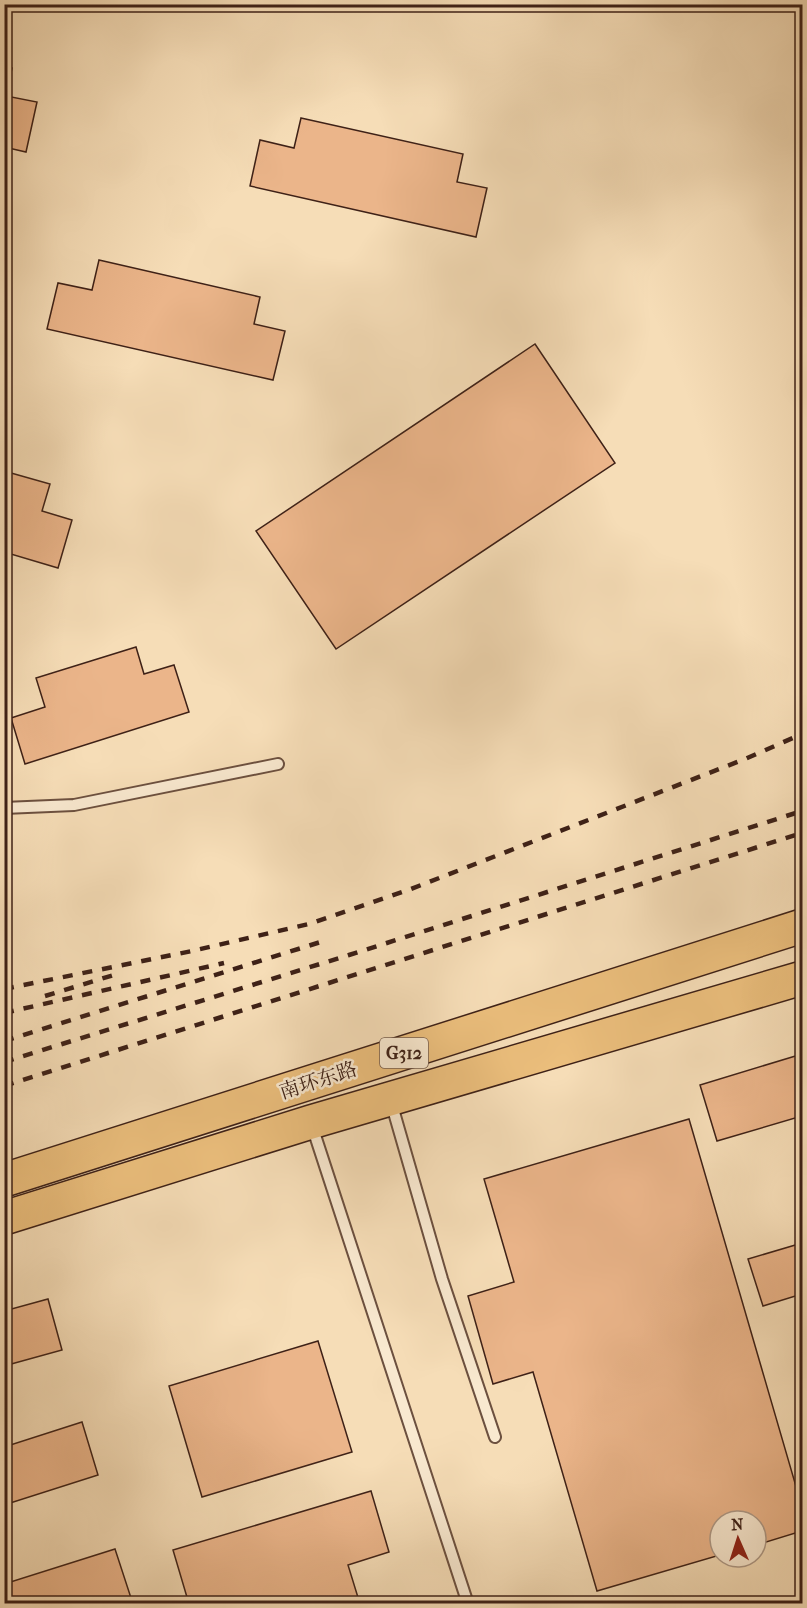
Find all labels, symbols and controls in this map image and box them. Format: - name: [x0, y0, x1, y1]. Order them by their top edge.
- road number: G312: [380, 1038, 428, 1068]
- street label: 南环东路: [277, 1057, 360, 1104]
- north arrow: [708, 1509, 768, 1569]
- text: N: [731, 1515, 745, 1534]

